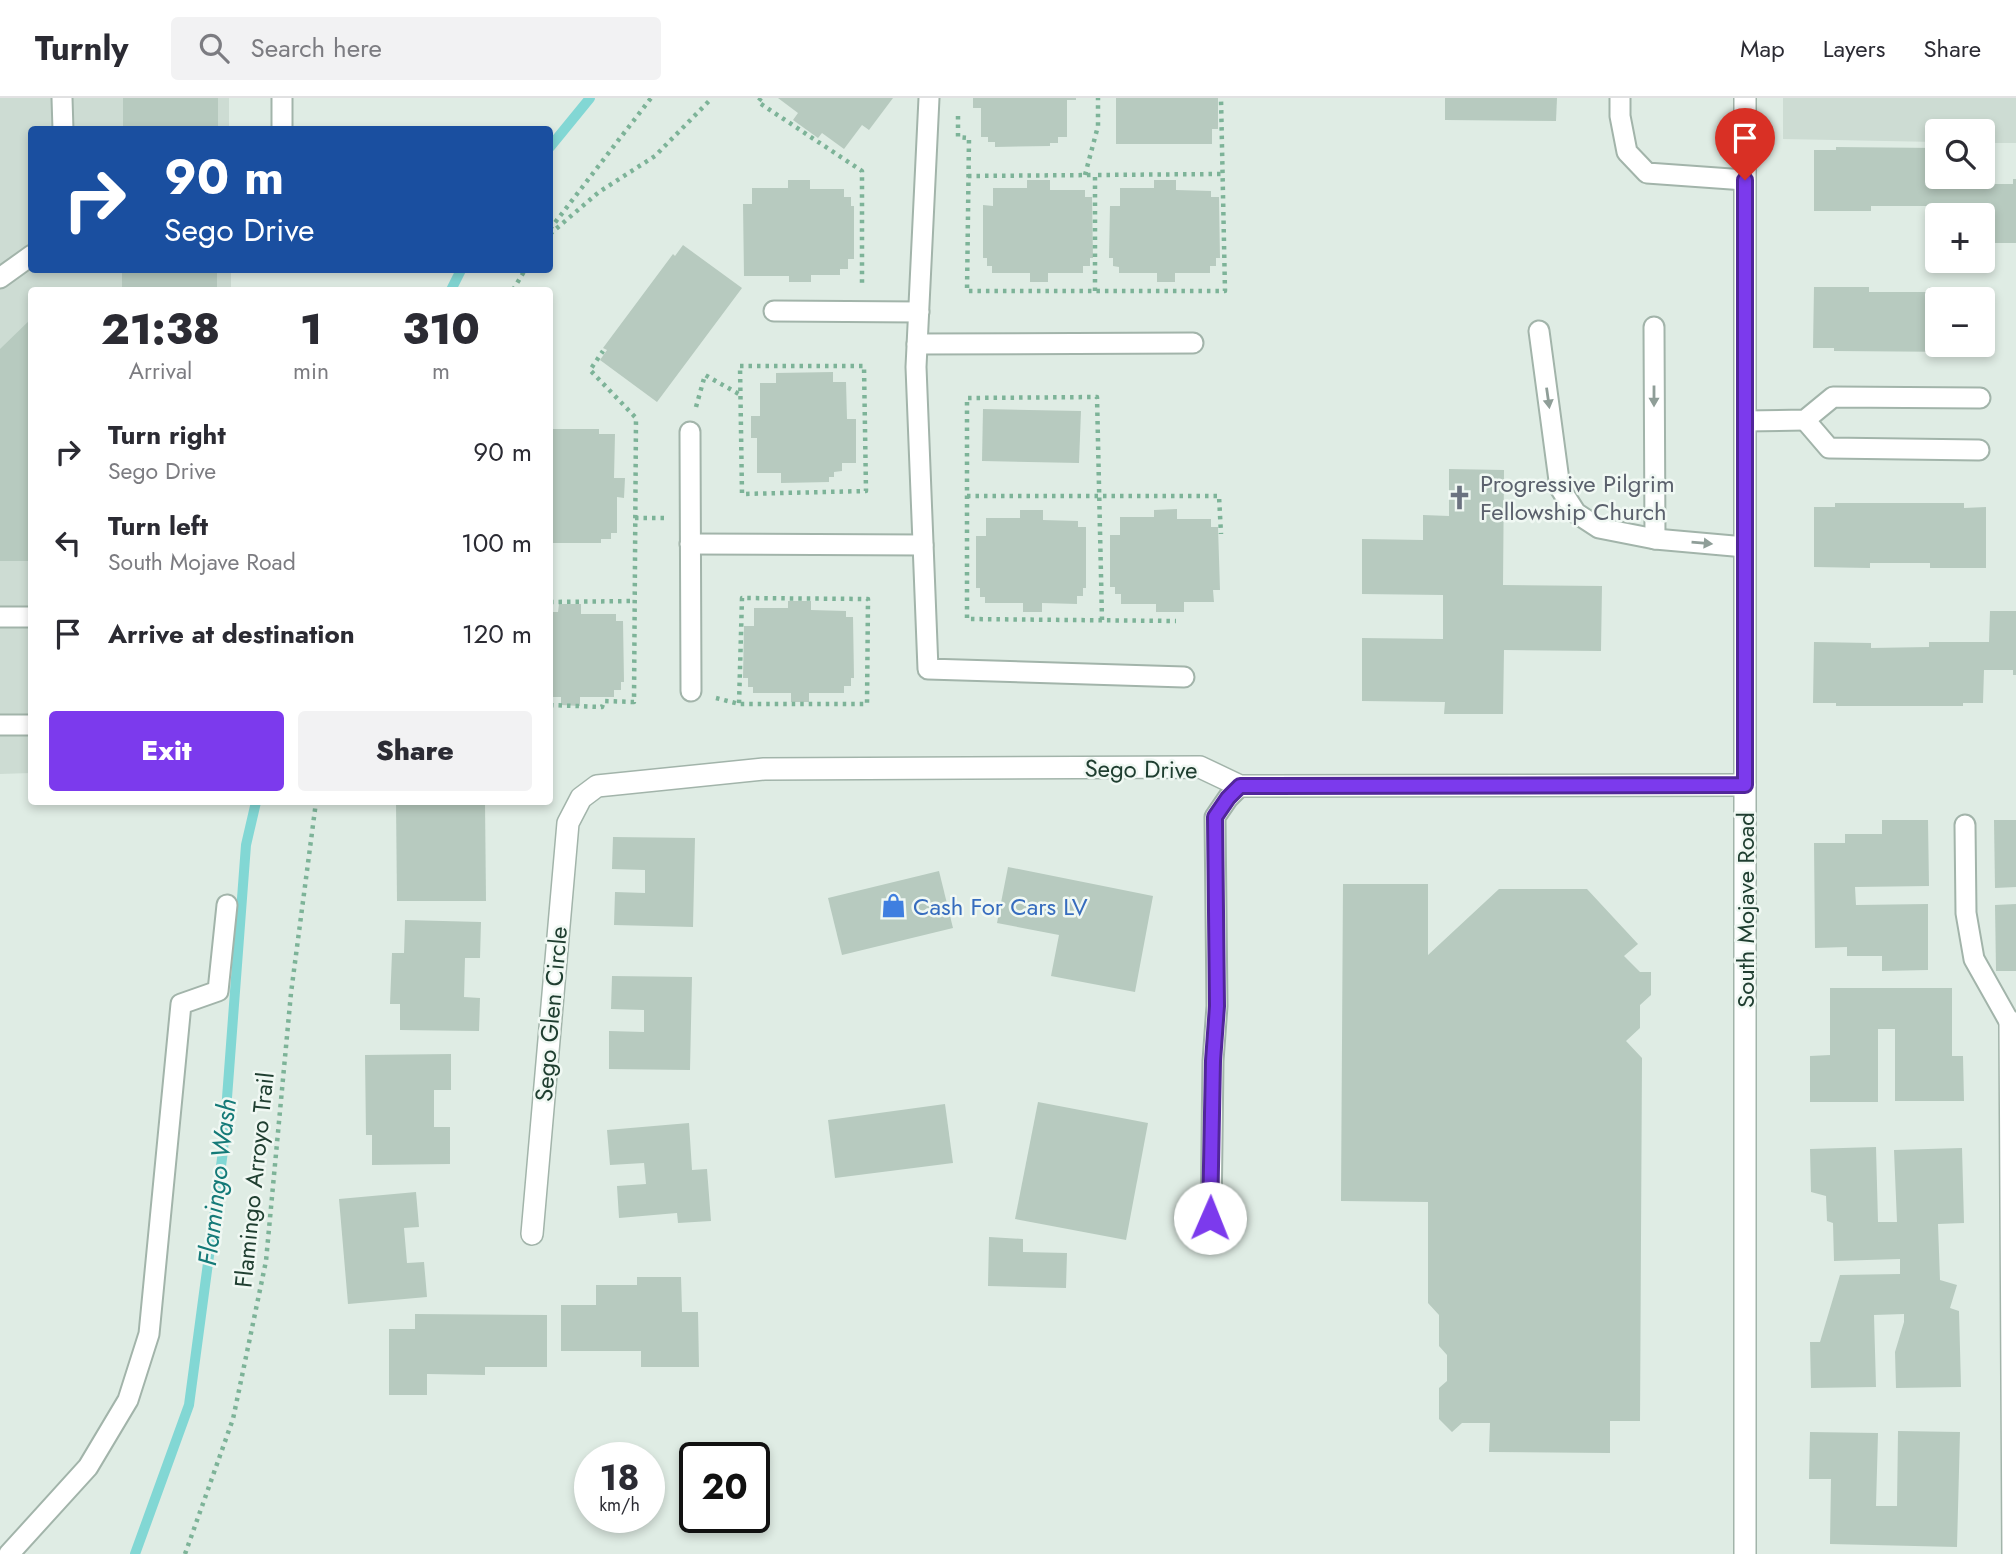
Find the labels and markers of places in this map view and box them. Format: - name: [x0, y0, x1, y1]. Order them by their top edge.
- pin: [1715, 108, 1775, 180]
- place label: Progressive Pilgrim Fellowship Church: [1480, 466, 1675, 529]
- church icon: Progressive Pilgrim Fellowship Church: [1446, 483, 1474, 511]
- place label: Cash For Cars LV: [913, 889, 1088, 924]
- shop icon: Cash For Cars LV: [879, 892, 907, 920]

